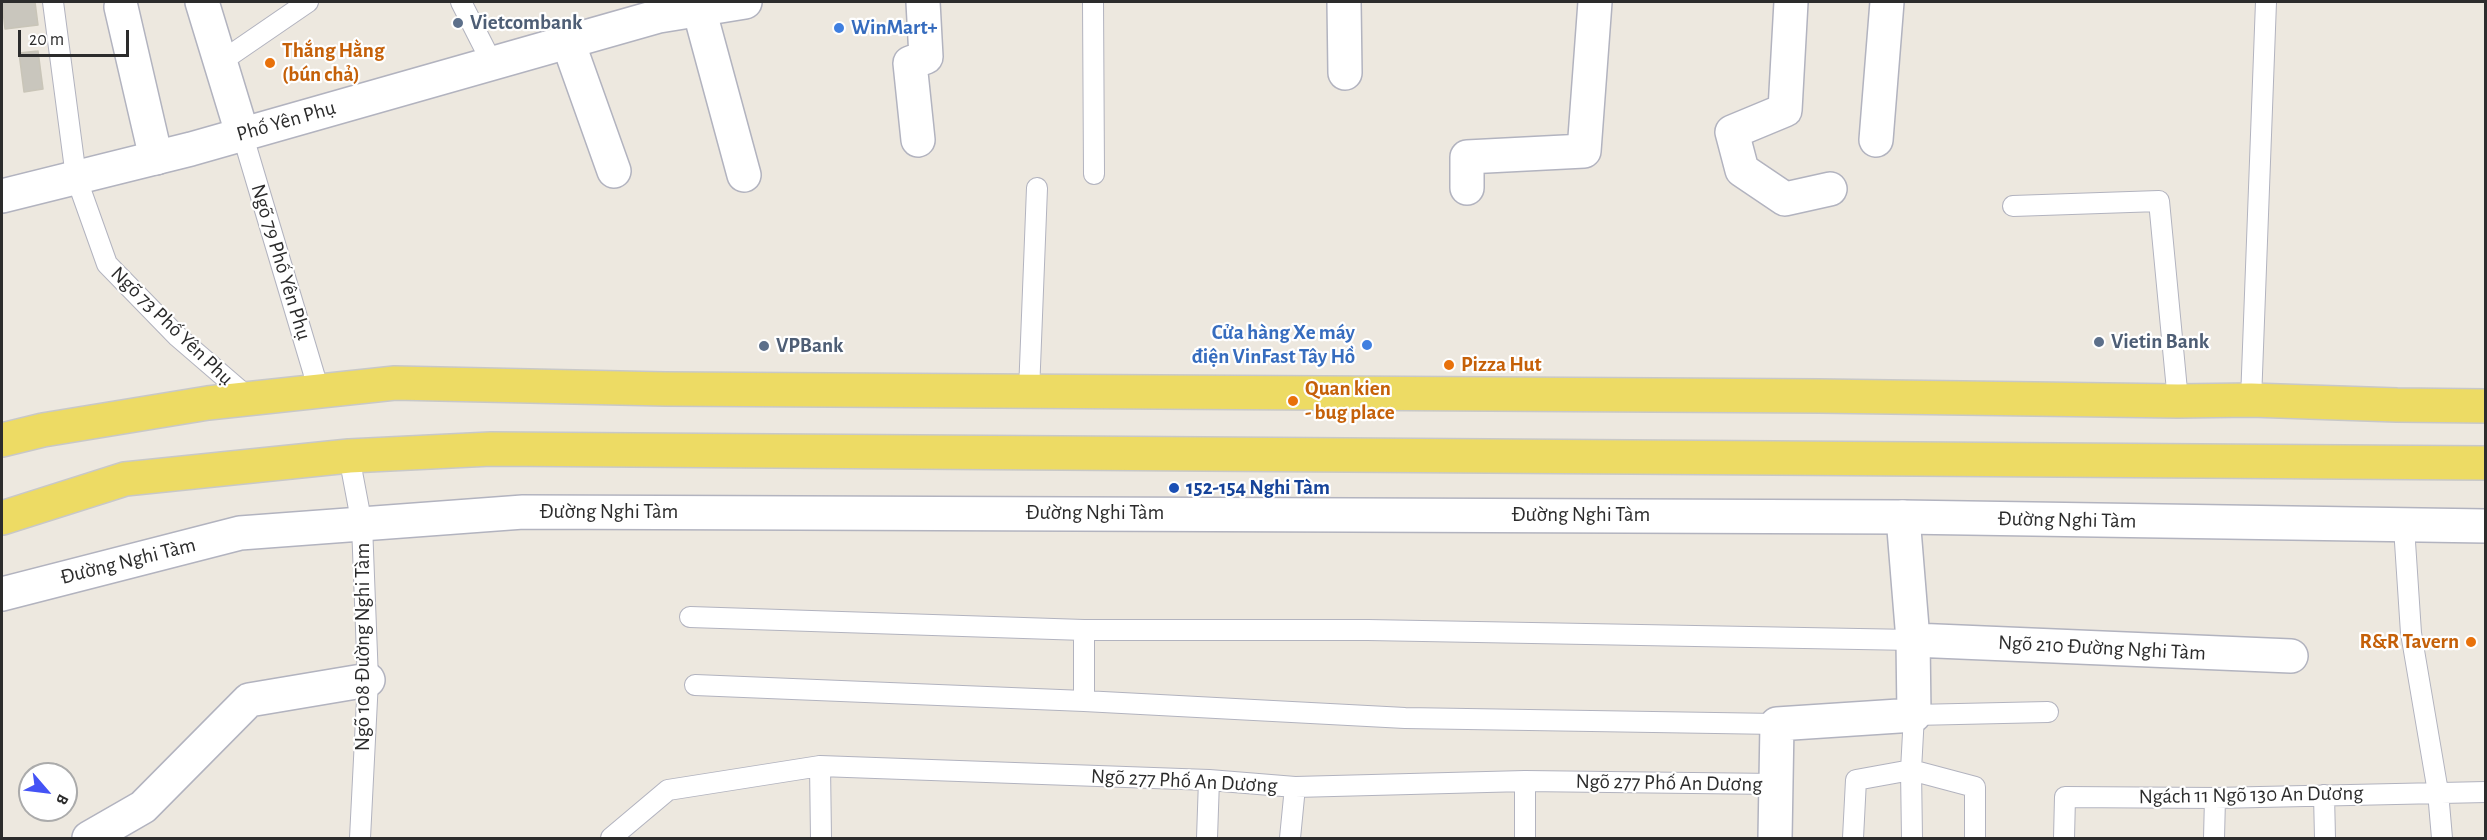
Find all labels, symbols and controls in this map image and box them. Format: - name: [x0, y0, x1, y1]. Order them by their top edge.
- place label: Vietcombank: [470, 10, 582, 36]
- place label: WinMart+: [851, 15, 938, 41]
- marker: Vietcombank: [451, 16, 465, 30]
- scale bar: [21, 18, 132, 56]
- marker: WinMart+: [832, 21, 846, 35]
- text: 20 m: [29, 31, 64, 49]
- place label: Thắng Hằng (bún chả): [282, 38, 384, 88]
- marker: Thắng Hằng (bún chả): [263, 56, 277, 70]
- street label: Phố Yên Phụ: [234, 95, 338, 147]
- street label: Ngõ 79 Phố Yên Phụ: [245, 181, 317, 343]
- street label: Ngõ 73 Phố Yên Phụ: [105, 261, 239, 391]
- place label: Cửa hàng Xe máy điện VinFast Tây Hồ: [1192, 320, 1355, 370]
- place label: Vietin Bank: [2111, 329, 2209, 355]
- place label: VPBank: [776, 333, 843, 359]
- marker: Vietin Bank: [2092, 335, 2106, 349]
- marker: Cửa hàng Xe máy điện VinFast Tây Hồ: [1360, 338, 1374, 352]
- marker: VPBank: [757, 339, 771, 353]
- place label: Pizza Hut: [1461, 352, 1542, 378]
- marker: Pizza Hut: [1442, 358, 1456, 372]
- place label: Quan kien - bug place: [1305, 376, 1395, 426]
- marker: Quan kien - bug place: [1286, 394, 1300, 408]
- place label: 152-154 Nghi Tàm: [1186, 475, 1330, 501]
- marker: 152-154 Nghi Tàm: [1167, 481, 1181, 495]
- street label: Đường Nghi Tàm: [540, 499, 678, 525]
- street label: Đường Nghi Tàm: [1026, 500, 1164, 526]
- street label: Đường Nghi Tàm: [1512, 502, 1650, 528]
- street label: Đường Nghi Tàm: [1997, 506, 2137, 534]
- street label: Đường Nghi Tàm: [58, 532, 198, 590]
- street label: Ngõ 108 Đường Nghi Tàm: [350, 543, 376, 751]
- place label: R&R Tavern: [2360, 629, 2459, 655]
- street label: Ngõ 210 Đường Nghi Tàm: [1997, 630, 2207, 666]
- marker: R&R Tavern: [2464, 635, 2478, 649]
- north arrow: [18, 762, 78, 822]
- street label: Ngõ 277 Phố An Dương: [1090, 764, 1278, 798]
- street label: Ngõ 277 Phố An Dương: [1575, 769, 1763, 797]
- street label: Ngách 11 Ngõ 130 An Dương: [2138, 780, 2364, 810]
- text: B: [53, 792, 71, 807]

